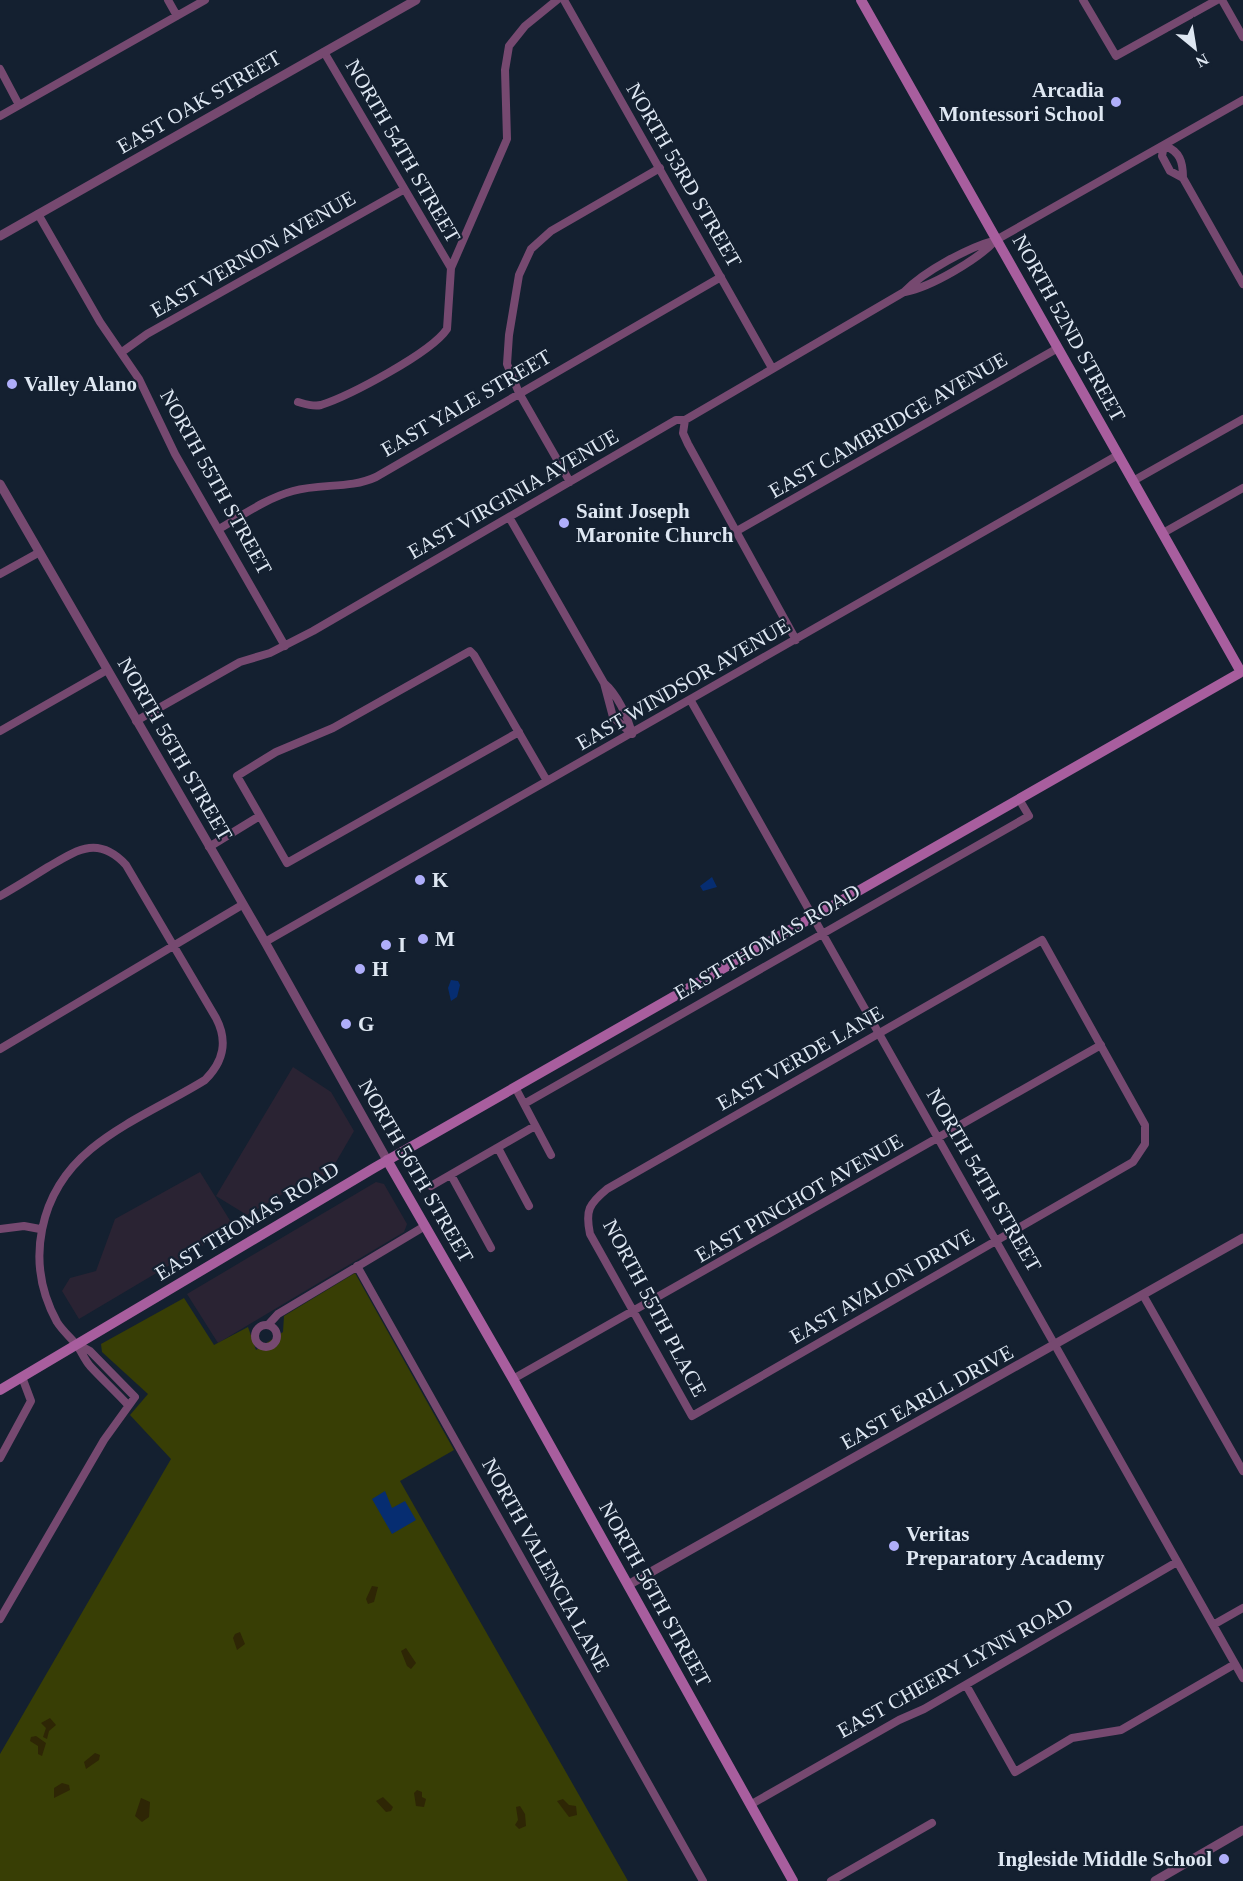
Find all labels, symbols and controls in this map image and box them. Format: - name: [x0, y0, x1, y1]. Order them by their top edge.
- north arrow: [1165, 18, 1225, 78]
- street label: EAST OAK STREET: [113, 45, 285, 159]
- text: N: [1193, 50, 1212, 71]
- street label: NORTH 54TH STREET: [341, 55, 465, 247]
- place label: Arcadia Montessori School: [939, 78, 1104, 126]
- street label: NORTH 53RD STREET: [621, 79, 747, 272]
- marker: Arcadia Montessori School: [1109, 95, 1123, 109]
- street label: EAST VERNON AVENUE: [146, 186, 360, 322]
- street label: NORTH 52ND STREET: [1008, 230, 1130, 426]
- street label: EAST YALE STREET: [377, 344, 556, 462]
- street label: EAST CAMBRIDGE AVENUE: [765, 347, 1011, 503]
- place label: Valley Alano: [24, 372, 137, 396]
- marker: Valley Alano: [5, 377, 19, 391]
- street label: NORTH 55TH STREET: [155, 385, 277, 579]
- street label: EAST VIRGINIA AVENUE: [403, 424, 623, 564]
- place label: Saint Joseph Maronite Church: [576, 499, 734, 547]
- marker: Saint Joseph Maronite Church: [557, 516, 571, 530]
- street label: EAST WINDSOR AVENUE: [572, 613, 794, 755]
- street label: NORTH 56TH STREET: [113, 653, 237, 845]
- place label: K: [432, 868, 449, 892]
- marker: K: [413, 873, 427, 887]
- street label: EAST THOMAS ROAD: [670, 879, 864, 1005]
- place label: M: [435, 927, 455, 951]
- marker: M: [416, 932, 430, 946]
- place label: I: [398, 933, 406, 957]
- marker: I: [379, 938, 393, 952]
- place label: H: [372, 957, 388, 981]
- marker: H: [353, 962, 367, 976]
- street label: EAST VERDE LANE: [712, 1001, 888, 1115]
- place label: G: [358, 1012, 374, 1036]
- marker: G: [339, 1017, 353, 1031]
- street label: NORTH 56TH STREET: [354, 1075, 478, 1267]
- street label: NORTH 54TH STREET: [922, 1084, 1046, 1276]
- street label: EAST PINCHOT AVENUE: [691, 1129, 907, 1267]
- street label: EAST THOMAS ROAD: [151, 1157, 343, 1285]
- street label: NORTH 55TH PLACE: [598, 1215, 712, 1401]
- street label: EAST AVALON DRIVE: [786, 1223, 978, 1349]
- street label: EAST EARLL DRIVE: [836, 1340, 1018, 1454]
- street label: NORTH VALENCIA LANE: [477, 1454, 615, 1676]
- street label: NORTH 56TH STREET: [594, 1497, 716, 1691]
- place label: Veritas Preparatory Academy: [906, 1522, 1105, 1570]
- marker: Veritas Preparatory Academy: [887, 1539, 901, 1553]
- street label: EAST CHEERY LYNN ROAD: [833, 1593, 1077, 1743]
- place label: Ingleside Middle School: [997, 1847, 1212, 1871]
- marker: Ingleside Middle School: [1217, 1852, 1231, 1866]

